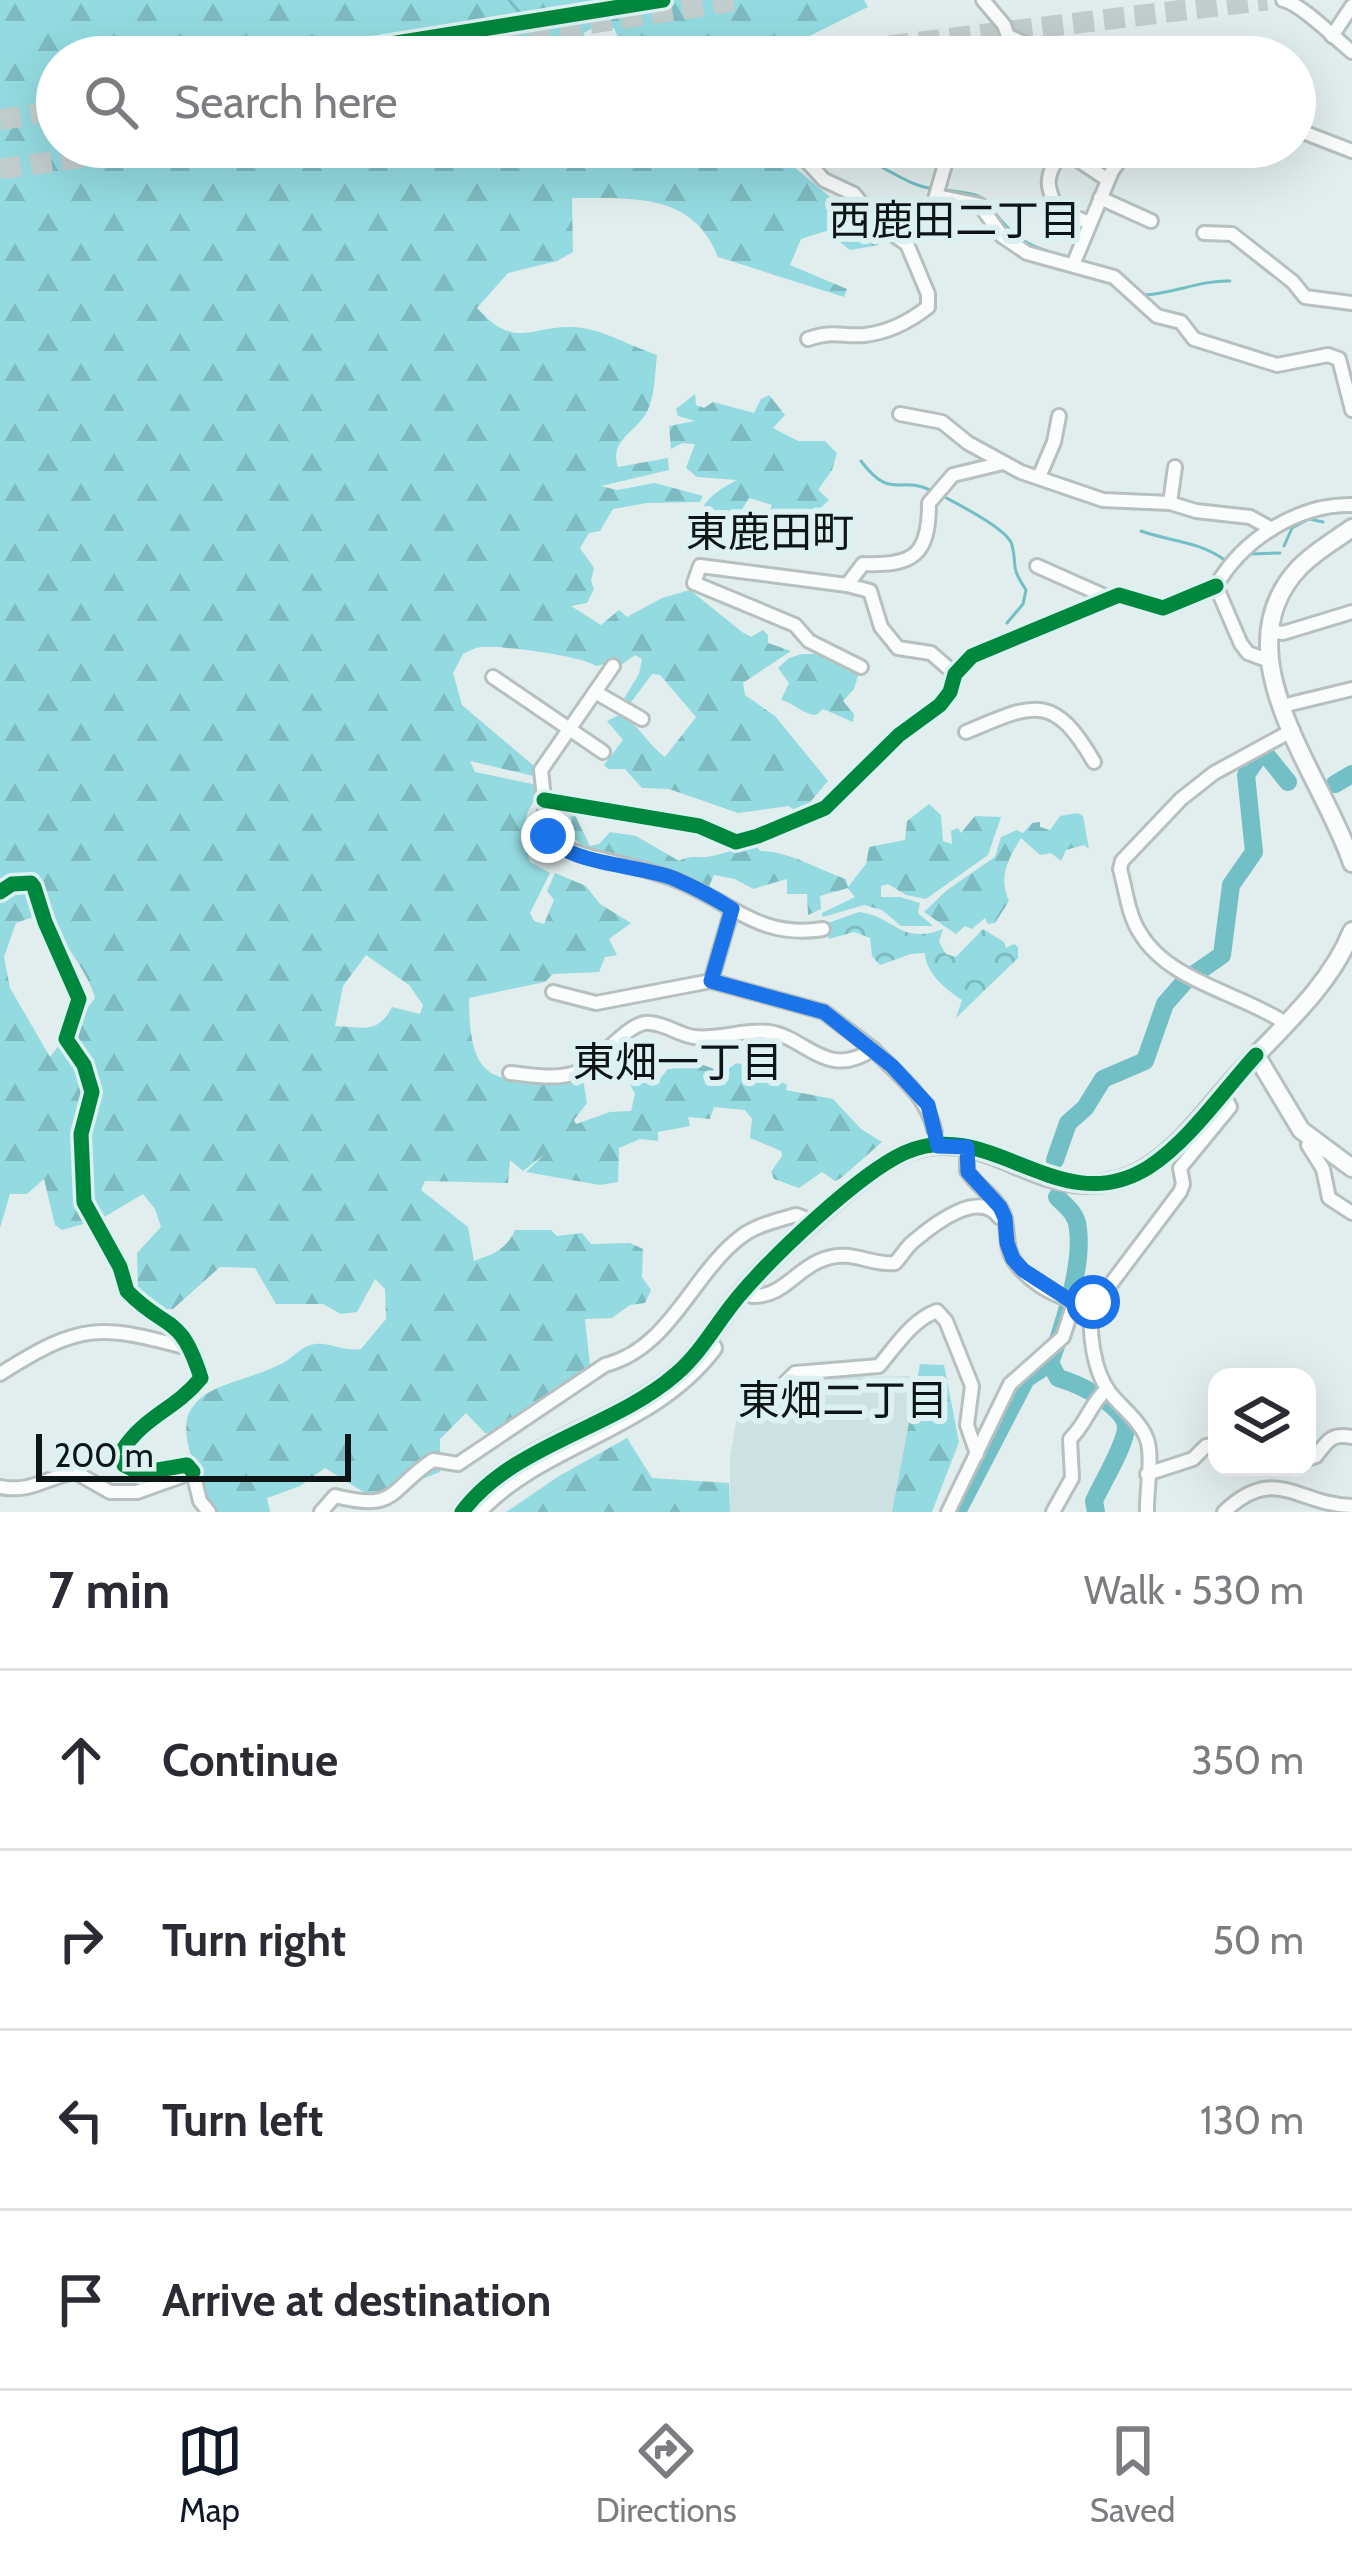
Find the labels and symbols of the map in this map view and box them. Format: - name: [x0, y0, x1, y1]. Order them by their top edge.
- district label: 西鹿田二丁目: [829, 194, 1081, 246]
- district label: 東鹿田町: [686, 506, 854, 558]
- route end: [521, 809, 575, 863]
- district label: 東畑一丁目: [573, 1036, 783, 1088]
- route start: [1066, 1275, 1120, 1329]
- district label: 東畑二丁目: [738, 1374, 948, 1426]
- scale bar: [36, 1428, 351, 1481]

